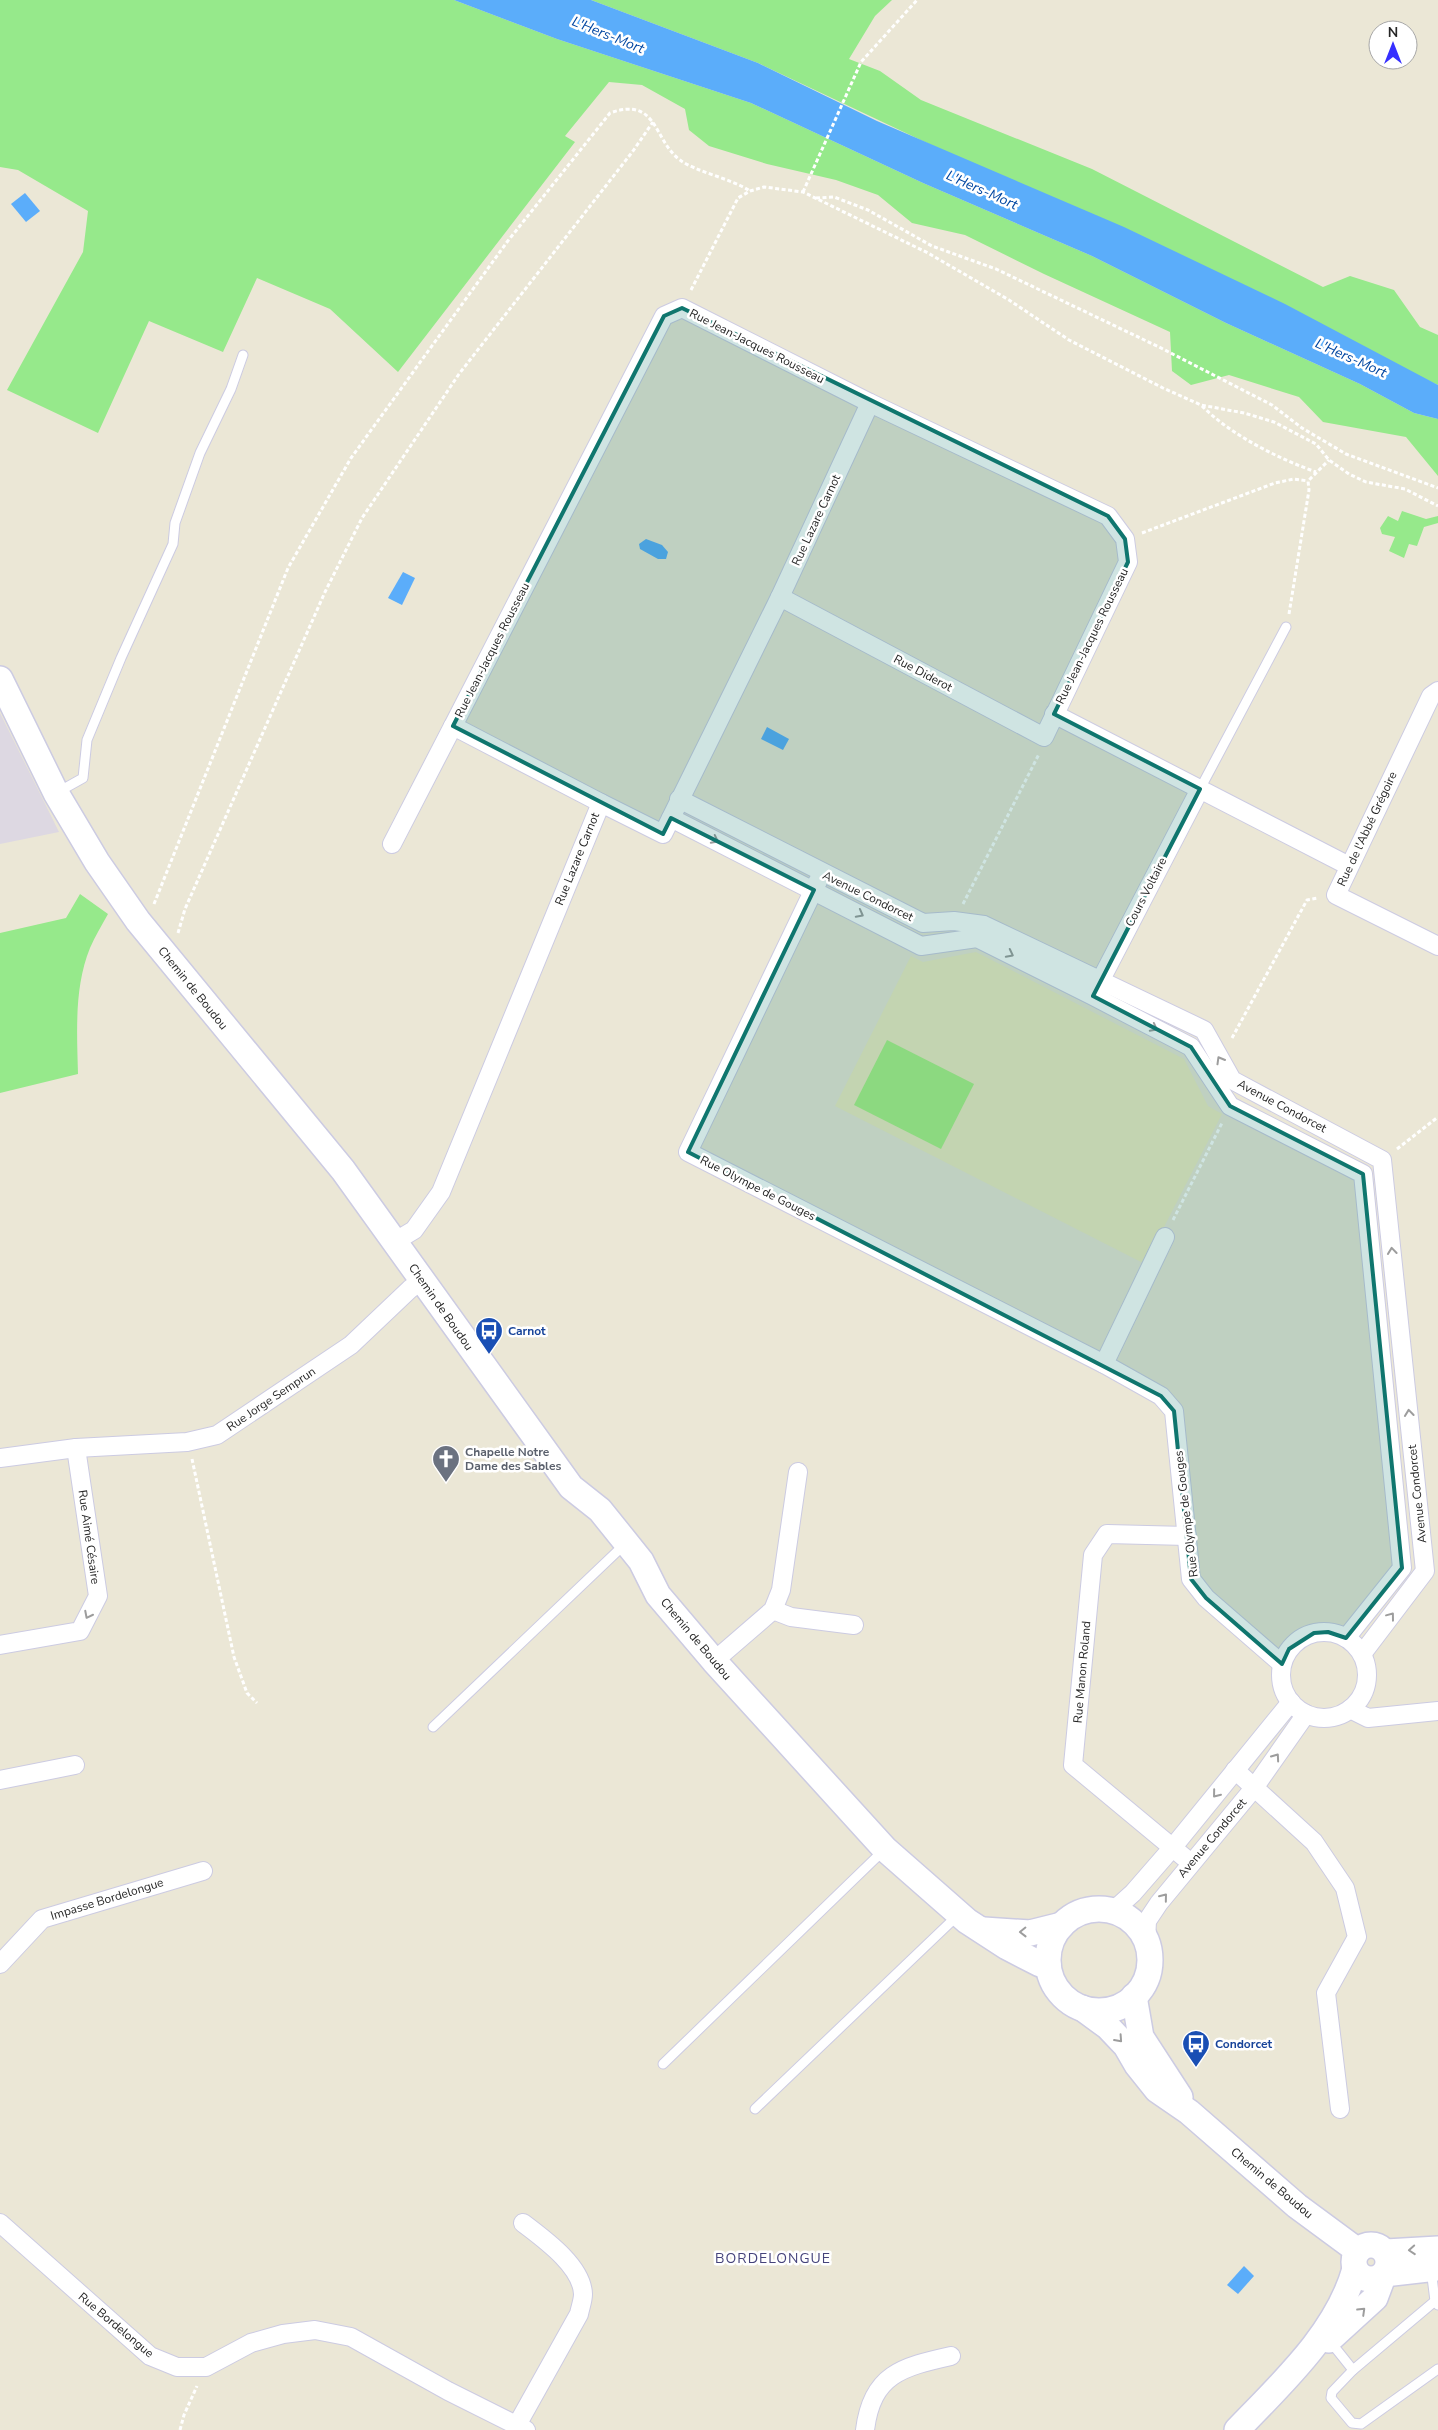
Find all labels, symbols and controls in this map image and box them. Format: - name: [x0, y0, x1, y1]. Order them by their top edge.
- water label: L'Hers-Mort: [569, 12, 648, 59]
- north arrow: [1368, 20, 1418, 70]
- text: N: [1388, 23, 1398, 42]
- water label: L'Hers-Mort: [943, 166, 1022, 215]
- street label: Rue Jean-Jacques Rousseau: [687, 305, 827, 387]
- water label: L'Hers-Mort: [1312, 334, 1391, 383]
- street label: Rue Lazare Carnot: [788, 471, 844, 568]
- street label: Rue Jean-Jacques Rousseau: [1052, 565, 1132, 707]
- street label: Rue Jean-Jacques Rousseau: [451, 580, 533, 720]
- street label: Rue Diderot: [891, 651, 956, 696]
- street label: Rue de l'Abbé Grégoire: [1333, 769, 1401, 889]
- street label: Rue Lazare Carnot: [551, 809, 603, 908]
- one-way arrow: [710, 834, 719, 844]
- street label: Cours Voltaire: [1122, 855, 1170, 929]
- street label: Avenue Condorcet: [820, 867, 917, 925]
- one-way arrow: [854, 908, 863, 918]
- street label: Chemin de Boudou: [154, 943, 232, 1033]
- one-way arrow: [1004, 948, 1013, 958]
- one-way arrow: [1149, 1022, 1158, 1032]
- one-way arrow: [1217, 1057, 1227, 1066]
- street label: Avenue Condorcet: [1235, 1076, 1330, 1137]
- street label: Rue Olympe de Gouges: [698, 1152, 819, 1224]
- one-way arrow: [1387, 1247, 1398, 1255]
- street label: Chemin de Boudou: [405, 1260, 477, 1354]
- bus stop icon: Carnot: [474, 1316, 504, 1355]
- place label: Carnot: [508, 1323, 546, 1339]
- street label: Rue Jorge Semprun: [223, 1363, 319, 1435]
- one-way arrow: [1404, 1409, 1415, 1417]
- street label: Avenue Condorcet: [1404, 1443, 1430, 1544]
- church icon: Chapelle Notre Dame des Sables: [431, 1444, 461, 1483]
- place label: Chapelle Notre Dame des Sables: [465, 1444, 561, 1474]
- street label: Rue Olympe de Gouges: [1170, 1450, 1202, 1578]
- street label: Rue Aimé Césaire: [74, 1489, 104, 1585]
- street label: Chemin de Boudou: [657, 1595, 735, 1683]
- one-way arrow: [84, 1610, 94, 1619]
- one-way arrow: [1386, 1613, 1394, 1622]
- street label: Rue Manon Roland: [1070, 1620, 1094, 1724]
- one-way arrow: [1270, 1753, 1279, 1762]
- one-way arrow: [1212, 1789, 1221, 1798]
- street label: Avenue Condorcet: [1174, 1794, 1250, 1881]
- street label: Impasse Bordelongue: [49, 1874, 165, 1924]
- one-way arrow: [1158, 1894, 1166, 1903]
- one-way arrow: [1019, 1927, 1026, 1937]
- bus stop icon: Condorcet: [1181, 2029, 1211, 2068]
- one-way arrow: [1113, 2033, 1122, 2042]
- place label: Condorcet: [1215, 2036, 1272, 2052]
- street label: Chemin de Boudou: [1228, 2144, 1316, 2222]
- one-way arrow: [1408, 2245, 1416, 2256]
- district label: BORDELONGUE: [715, 2249, 831, 2268]
- street label: Rue Bordelongue: [75, 2289, 157, 2361]
- one-way arrow: [1356, 2308, 1365, 2317]

